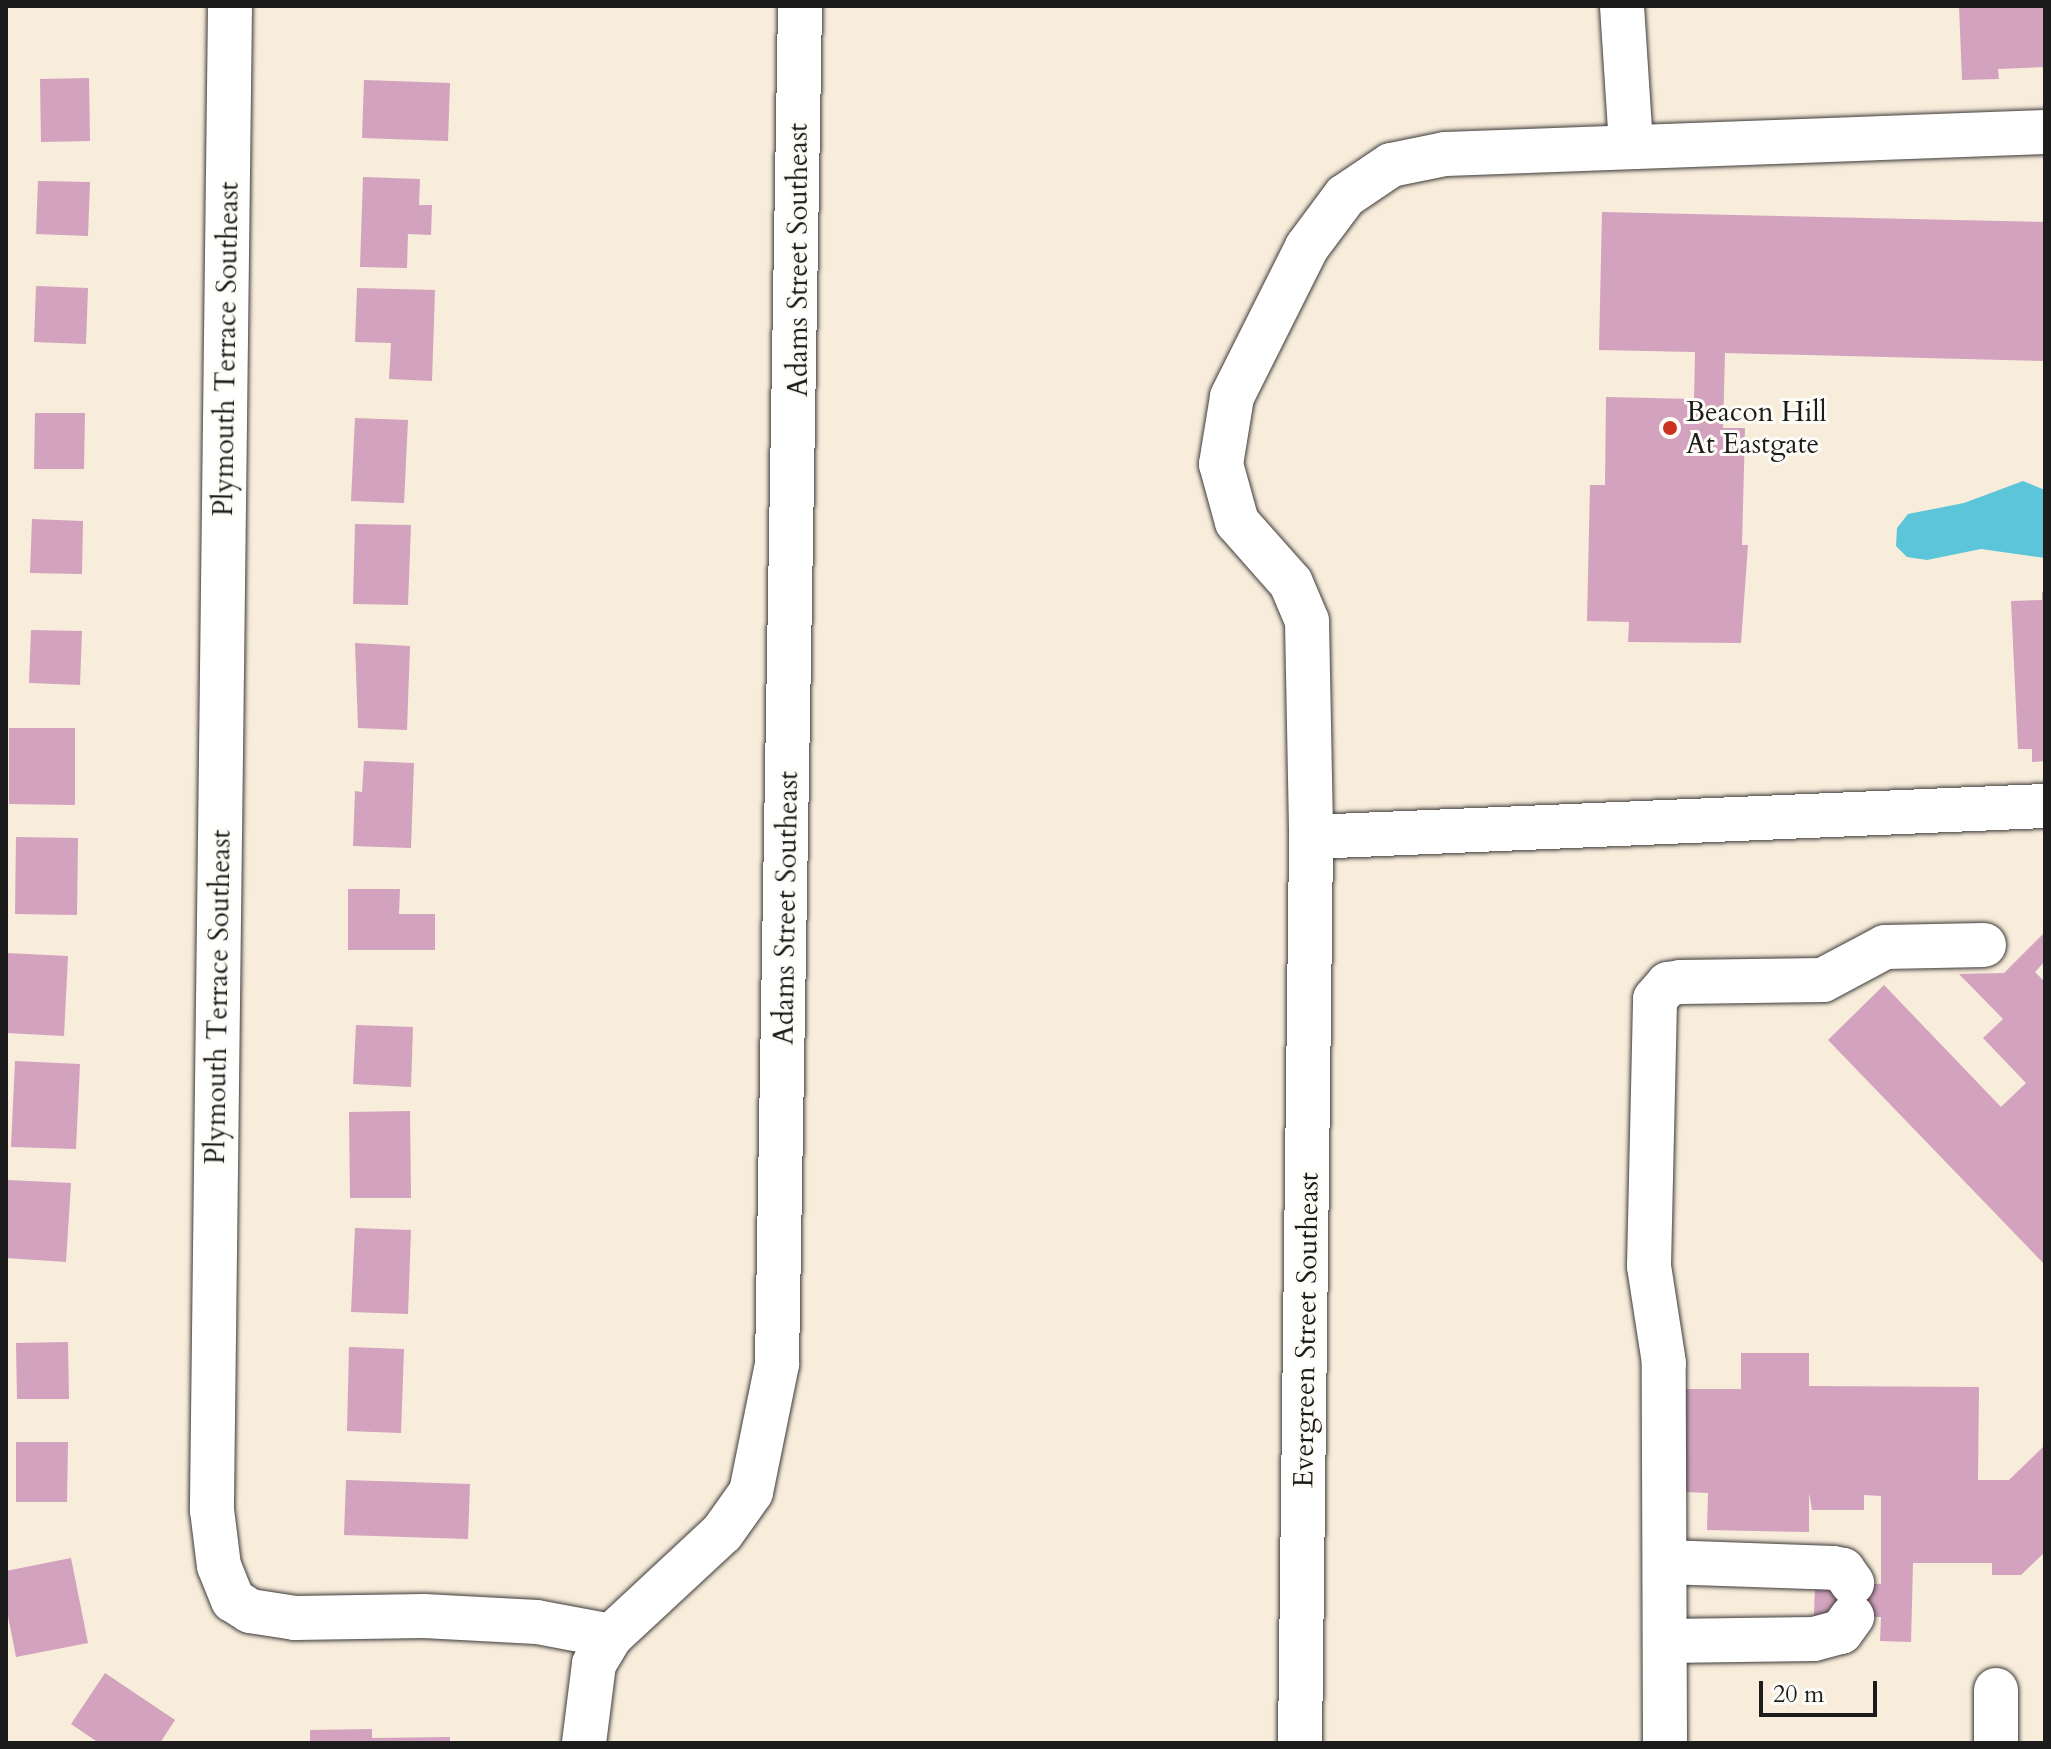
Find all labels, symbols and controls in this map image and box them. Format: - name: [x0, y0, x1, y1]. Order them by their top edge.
- street label: Adams Street Southeast: [781, 123, 815, 397]
- street label: Plymouth Terrace Southeast: [206, 181, 246, 517]
- place label: Beacon Hill At Eastgate: [1686, 395, 1827, 461]
- marker: Beacon Hill At Eastgate: [1661, 419, 1679, 437]
- street label: Adams Street Southeast: [767, 771, 805, 1045]
- street label: Plymouth Terrace Southeast: [198, 829, 238, 1165]
- street label: Evergreen Street Southeast: [1286, 1172, 1326, 1488]
- scale bar: [1763, 1665, 1881, 1715]
- text: 20 m: [1773, 1678, 1824, 1711]

